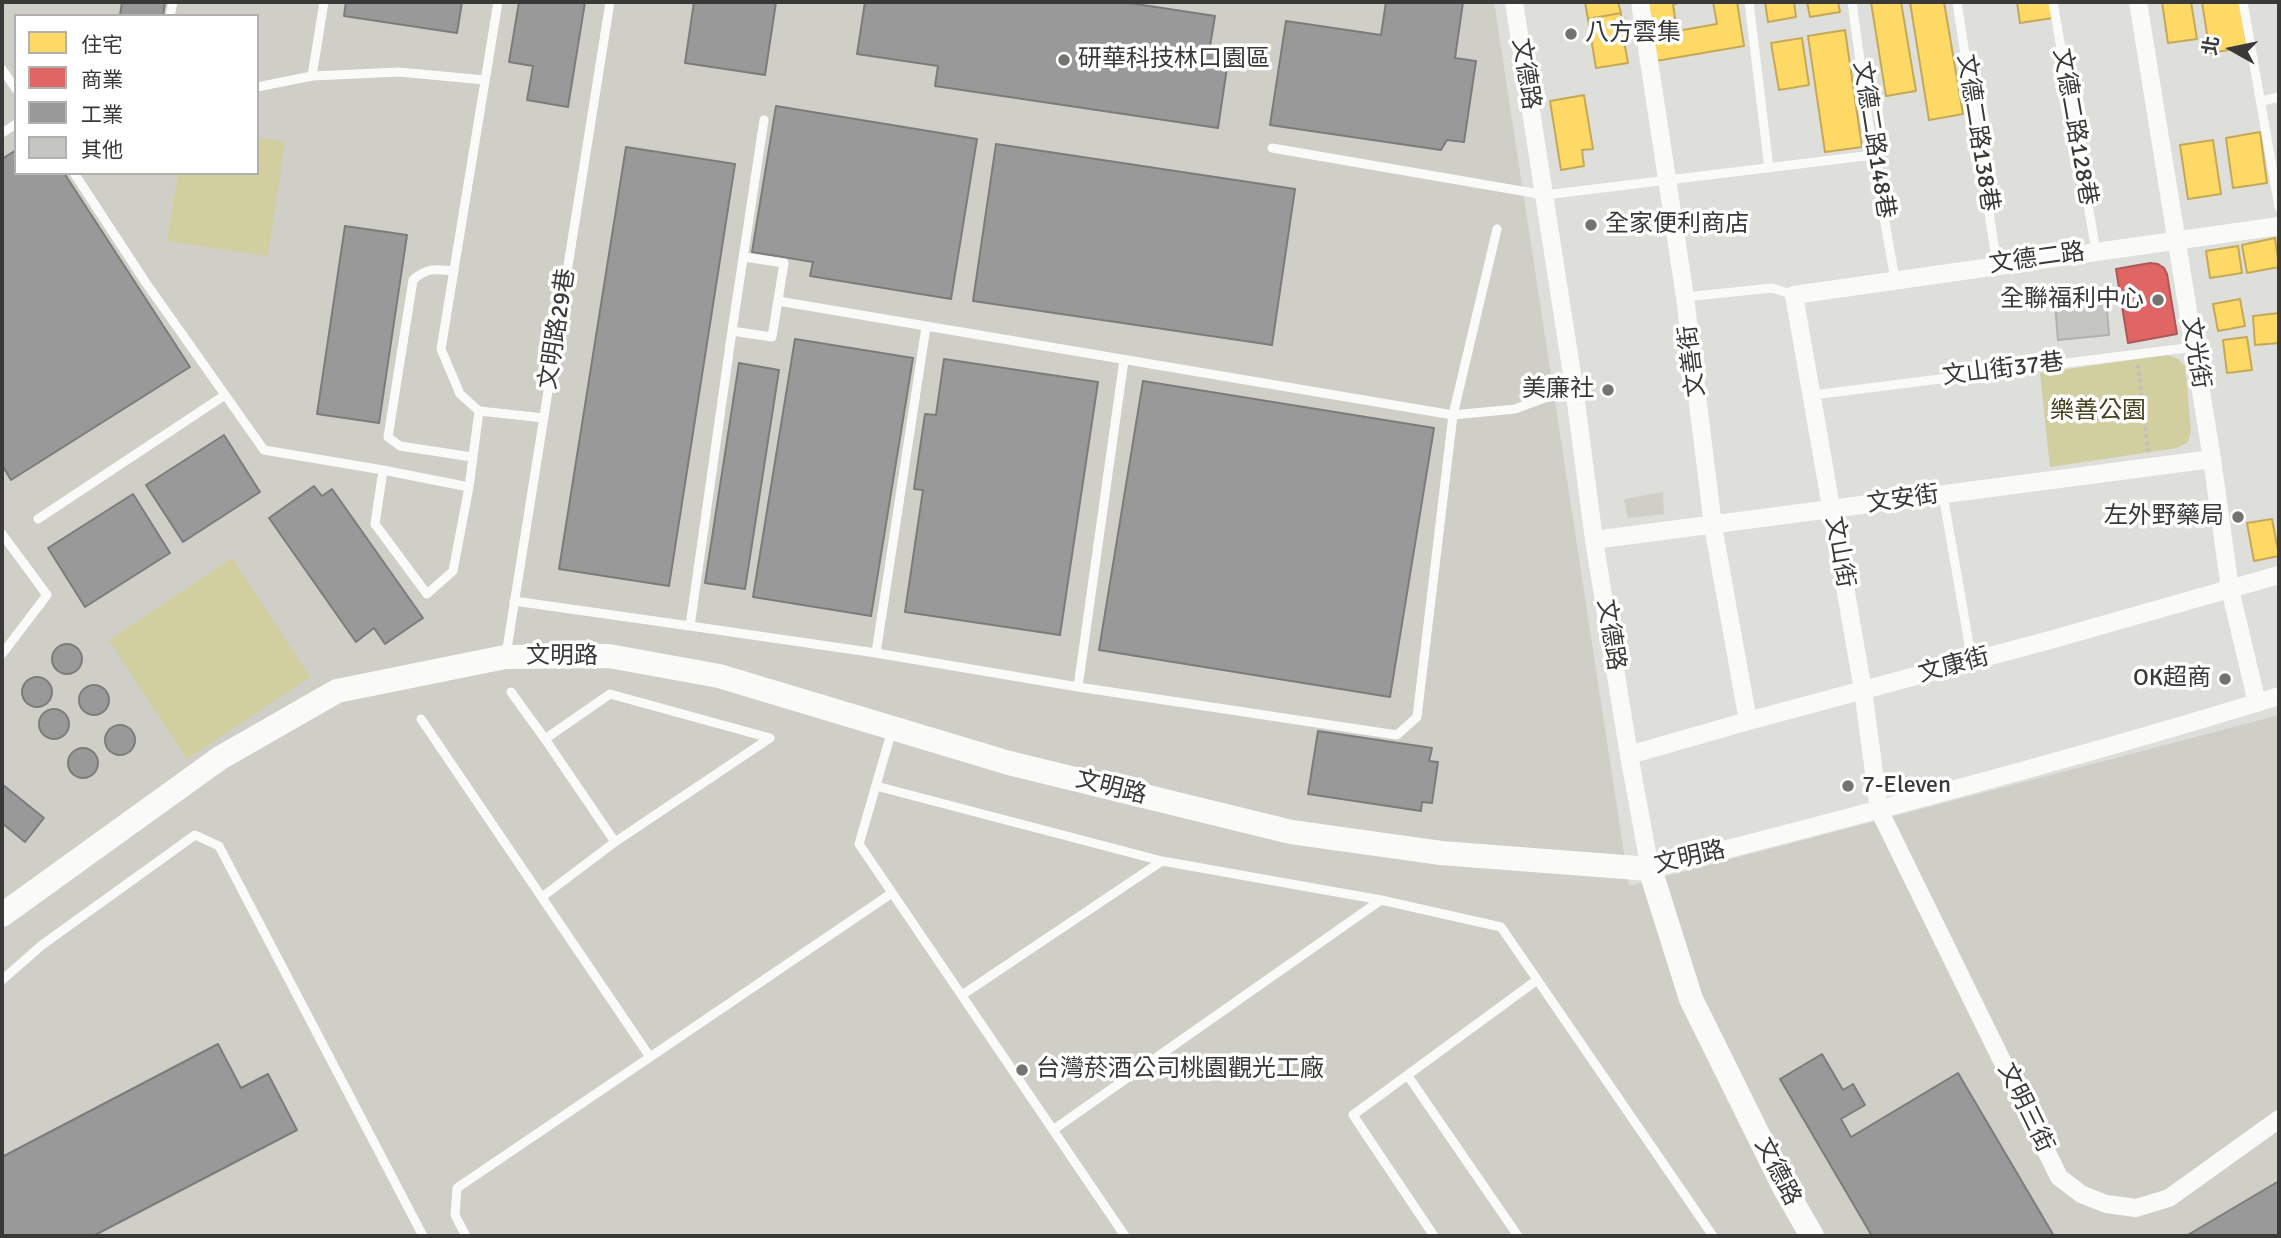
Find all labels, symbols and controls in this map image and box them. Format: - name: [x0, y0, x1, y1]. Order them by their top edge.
- legend: [14, 14, 259, 175]
- north arrow: [2197, 14, 2267, 84]
- place label: 八方雲集: [1585, 20, 1681, 48]
- marker: 八方雲集: [1563, 26, 1579, 42]
- text: 住宅: [81, 32, 123, 58]
- text: 北: [2198, 34, 2225, 57]
- street label: 文德路: [1505, 36, 1545, 112]
- place label: 研華科技林口園區: [1078, 46, 1270, 74]
- street label: 文德二路128巷: [2046, 46, 2102, 208]
- marker: 研華科技林口園區: [1056, 52, 1072, 68]
- street label: 文德二路138巷: [1950, 52, 2004, 214]
- street label: 文德二路148巷: [1846, 59, 1900, 221]
- text: 商業: [81, 67, 123, 93]
- text: 工業: [81, 102, 123, 128]
- text: 其他: [81, 137, 123, 163]
- place label: 全家便利商店: [1605, 211, 1749, 239]
- marker: 全家便利商店: [1583, 217, 1599, 233]
- street label: 文德二路: [1987, 238, 2087, 280]
- street label: 文明路29巷: [534, 267, 582, 391]
- place label: 全聯福利中心: [2000, 286, 2144, 314]
- marker: 全聯福利中心: [2150, 292, 2166, 308]
- street label: 文光街: [2175, 315, 2215, 391]
- street label: 文善街: [1674, 324, 1712, 398]
- street label: 文山街37巷: [1941, 348, 2065, 392]
- place label: 美廉社: [1522, 376, 1594, 404]
- marker: 美廉社: [1600, 382, 1616, 398]
- park label: 樂善公園: [2050, 398, 2146, 426]
- street label: 文安街: [1865, 481, 1941, 519]
- place label: 左外野藥局: [2104, 503, 2224, 531]
- marker: 左外野藥局: [2230, 509, 2246, 525]
- street label: 文山街: [1819, 514, 1859, 590]
- street label: 文德路: [1590, 597, 1630, 673]
- street label: 文明路: [526, 643, 598, 671]
- street label: 文康街: [1915, 643, 1993, 689]
- place label: OK超商: [2133, 665, 2211, 693]
- marker: OK超商: [2217, 671, 2233, 687]
- street label: 文明路: [1073, 765, 1149, 811]
- place label: 7-Eleven: [1862, 772, 1951, 800]
- marker: 7-Eleven: [1840, 778, 1856, 794]
- street label: 文明路: [1652, 836, 1728, 880]
- place label: 台灣菸酒公司桃園觀光工廠: [1036, 1056, 1324, 1084]
- street label: 文明三街: [1991, 1059, 2059, 1157]
- marker: 台灣菸酒公司桃園觀光工廠: [1014, 1062, 1030, 1078]
- street label: 文德路: [1748, 1133, 1806, 1211]

